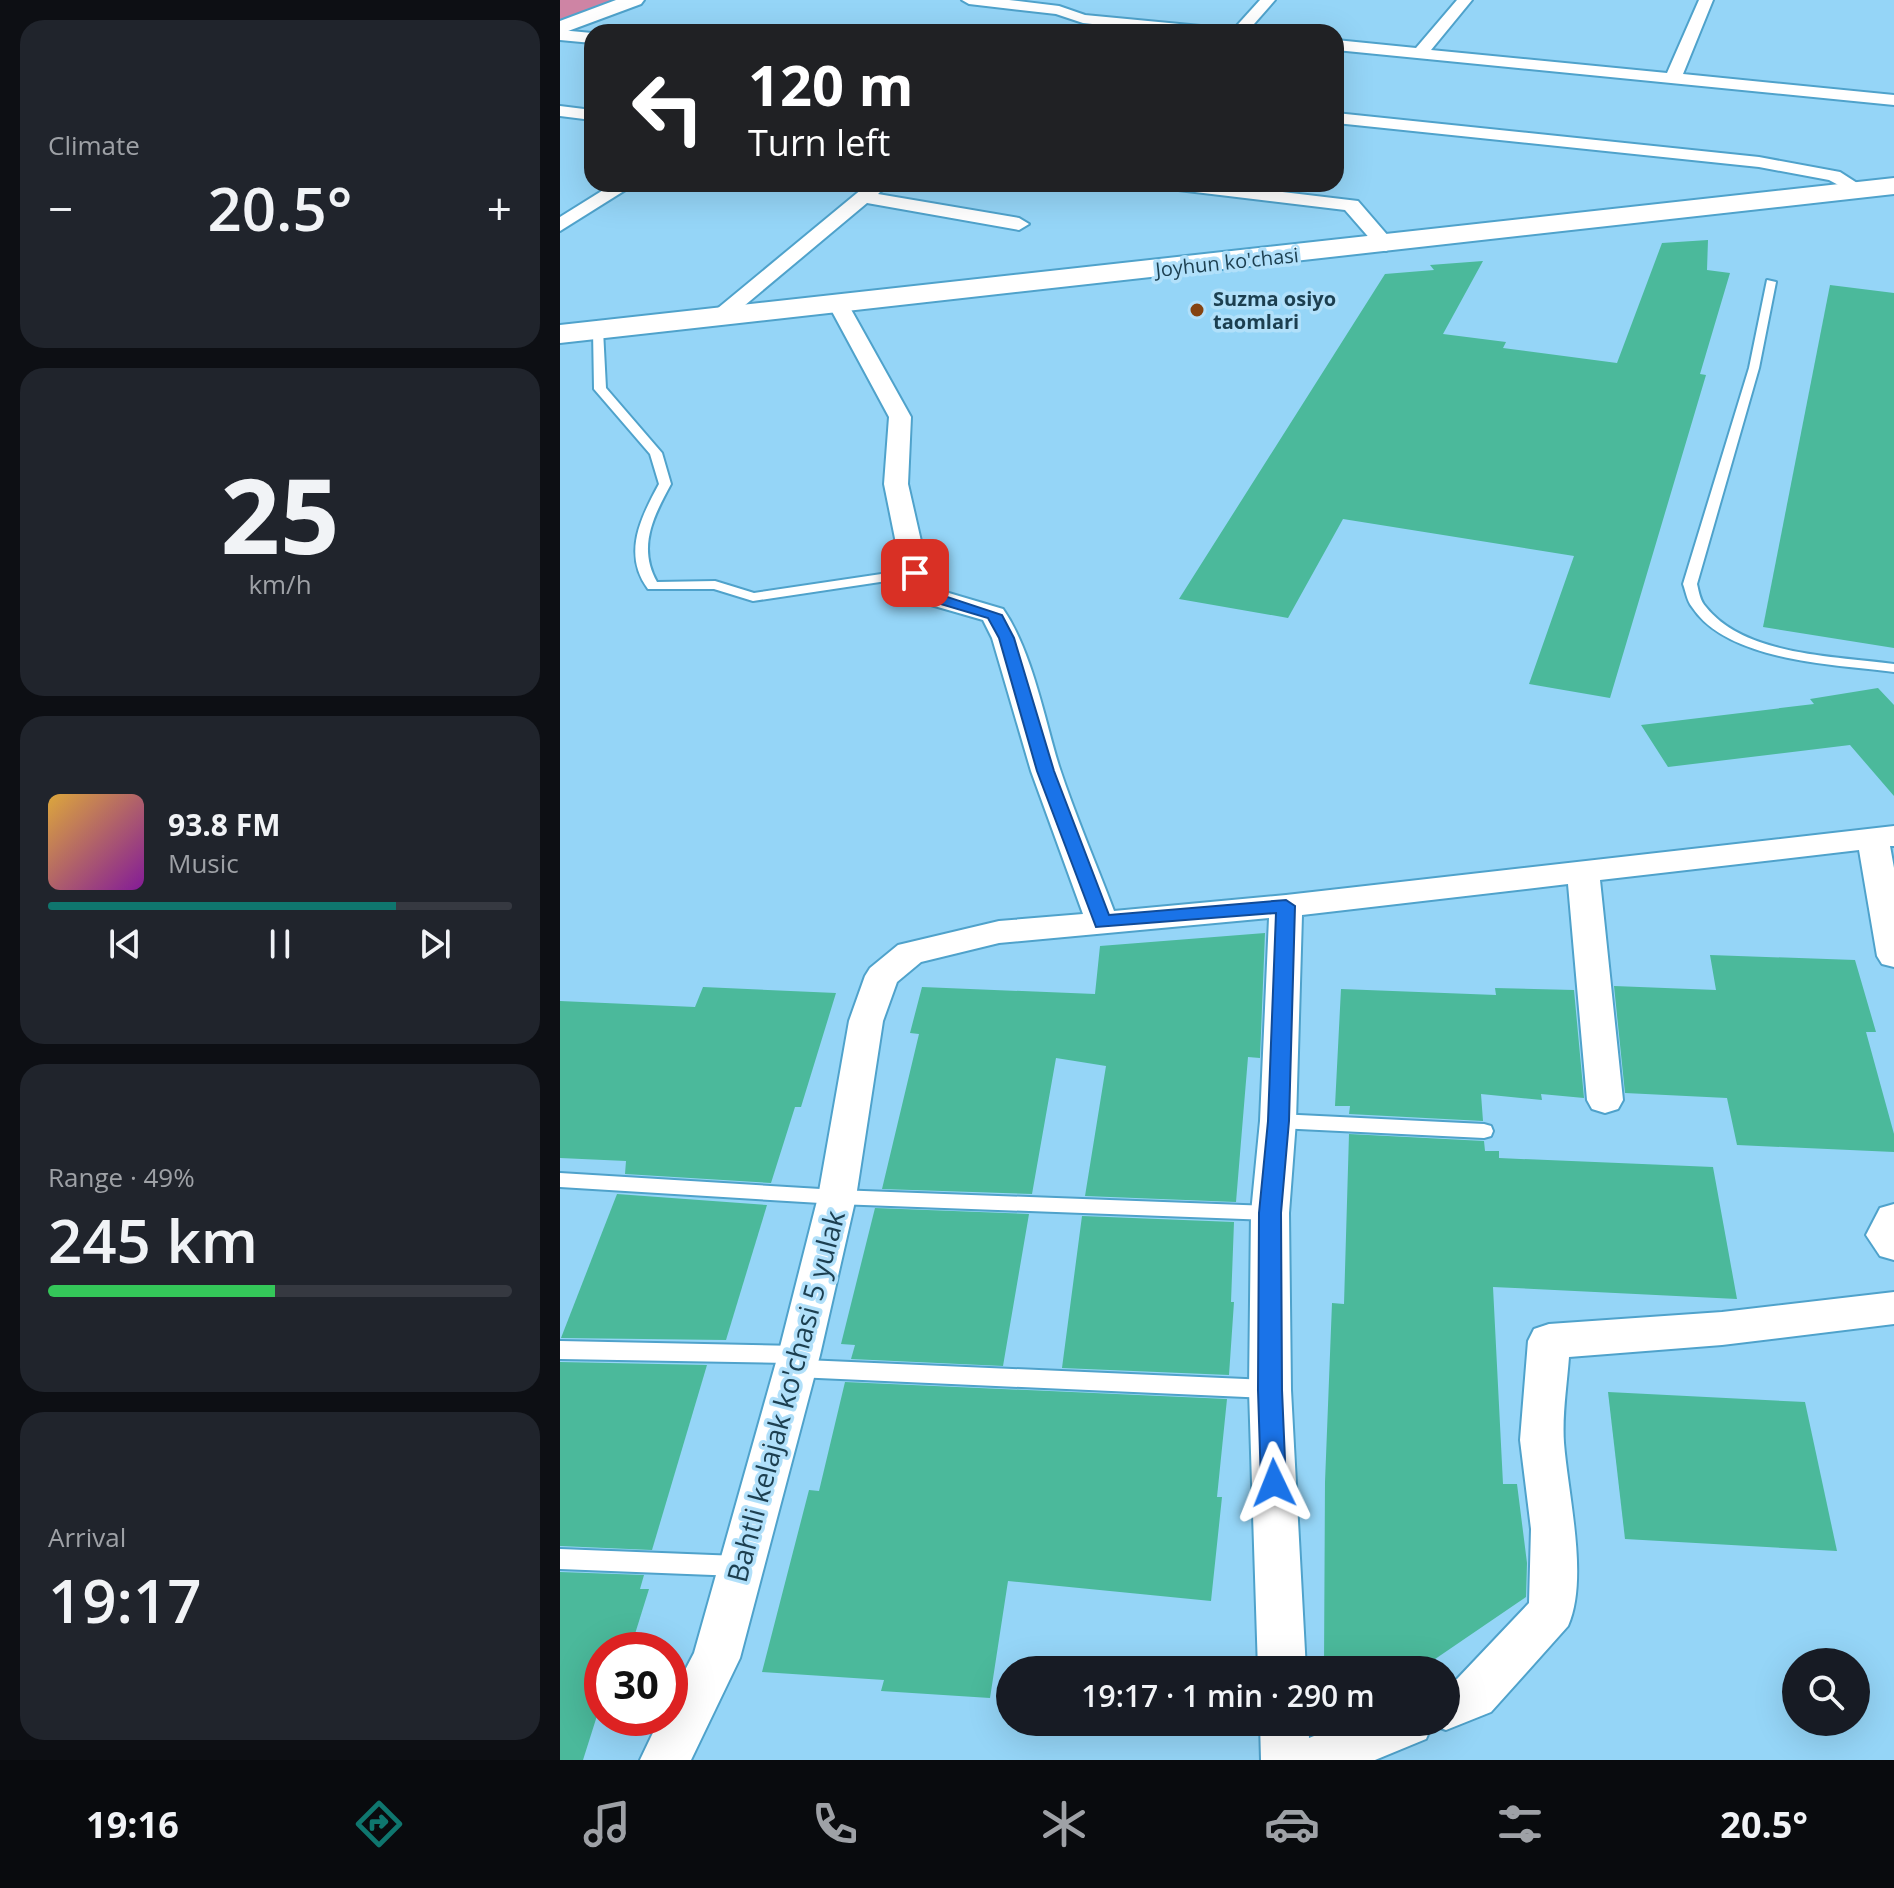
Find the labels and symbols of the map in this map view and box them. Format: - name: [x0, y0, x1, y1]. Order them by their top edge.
- street label: Joyhun ko'chasi: [1152, 241, 1300, 283]
- place label: Suzma osiyo taomlari: [1213, 285, 1336, 335]
- marker: Suzma osiyo taomlari: [1188, 301, 1206, 319]
- pin: [881, 539, 949, 607]
- street label: Bahtli kelajak ko'chasi 5 yulak: [717, 1206, 853, 1586]
- position arrow: [1232, 1441, 1316, 1525]
- speed limit sign: 30: [584, 1632, 688, 1736]

